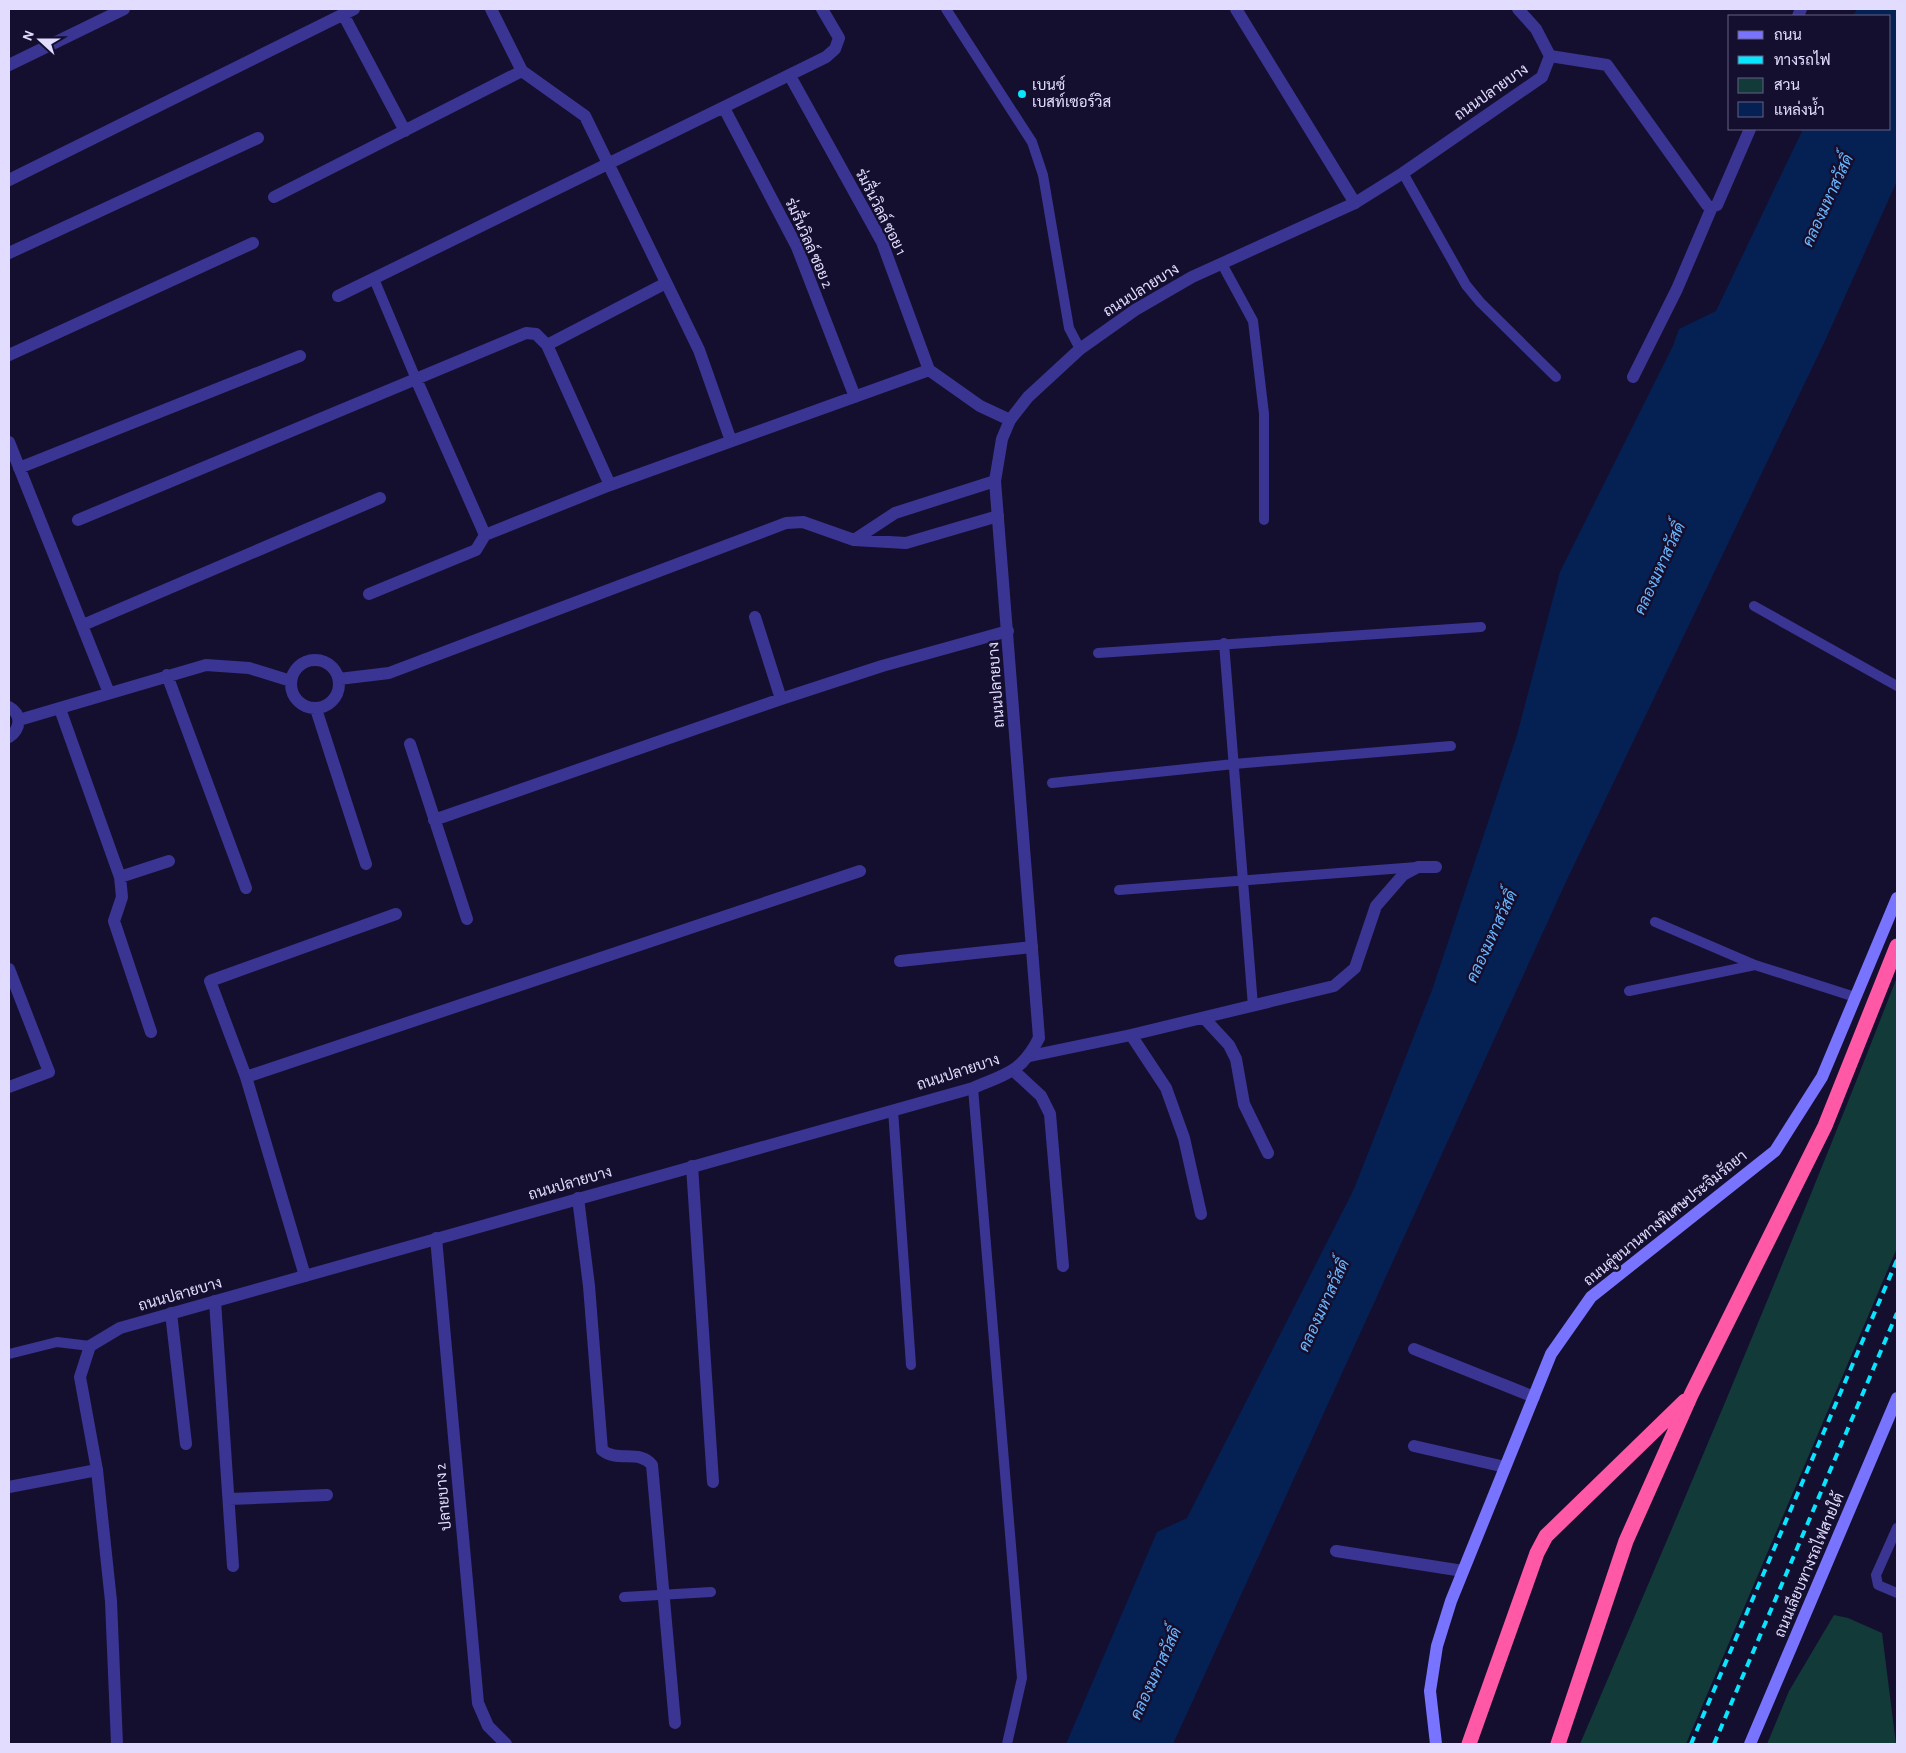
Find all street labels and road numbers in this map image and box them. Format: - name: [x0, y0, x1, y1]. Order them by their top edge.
- street label: ถนนปลายบาง: [1452, 62, 1531, 123]
- street label: ร่มรื่นวิลล์ ซอย 1: [852, 163, 916, 258]
- street label: ร่มรื่นวิลล์ ซอย 2: [782, 193, 842, 291]
- street label: ถนนปลายบาง: [1101, 261, 1182, 320]
- street label: ถนนปลายบาง: [986, 642, 1007, 728]
- street label: ถนนปลายบาง: [915, 1052, 1001, 1093]
- street label: ถนนคู่ขนานทางพิเศษประจิมรัถยา: [1579, 1146, 1751, 1290]
- street label: ถนนปลายบาง: [527, 1164, 614, 1203]
- street label: ถนนปลายบาง: [137, 1275, 224, 1314]
- street label: ปลายบาง 2: [433, 1463, 454, 1531]
- street label: ถนนเลียบทางรถไฟสายใต้: [1769, 1489, 1847, 1640]

